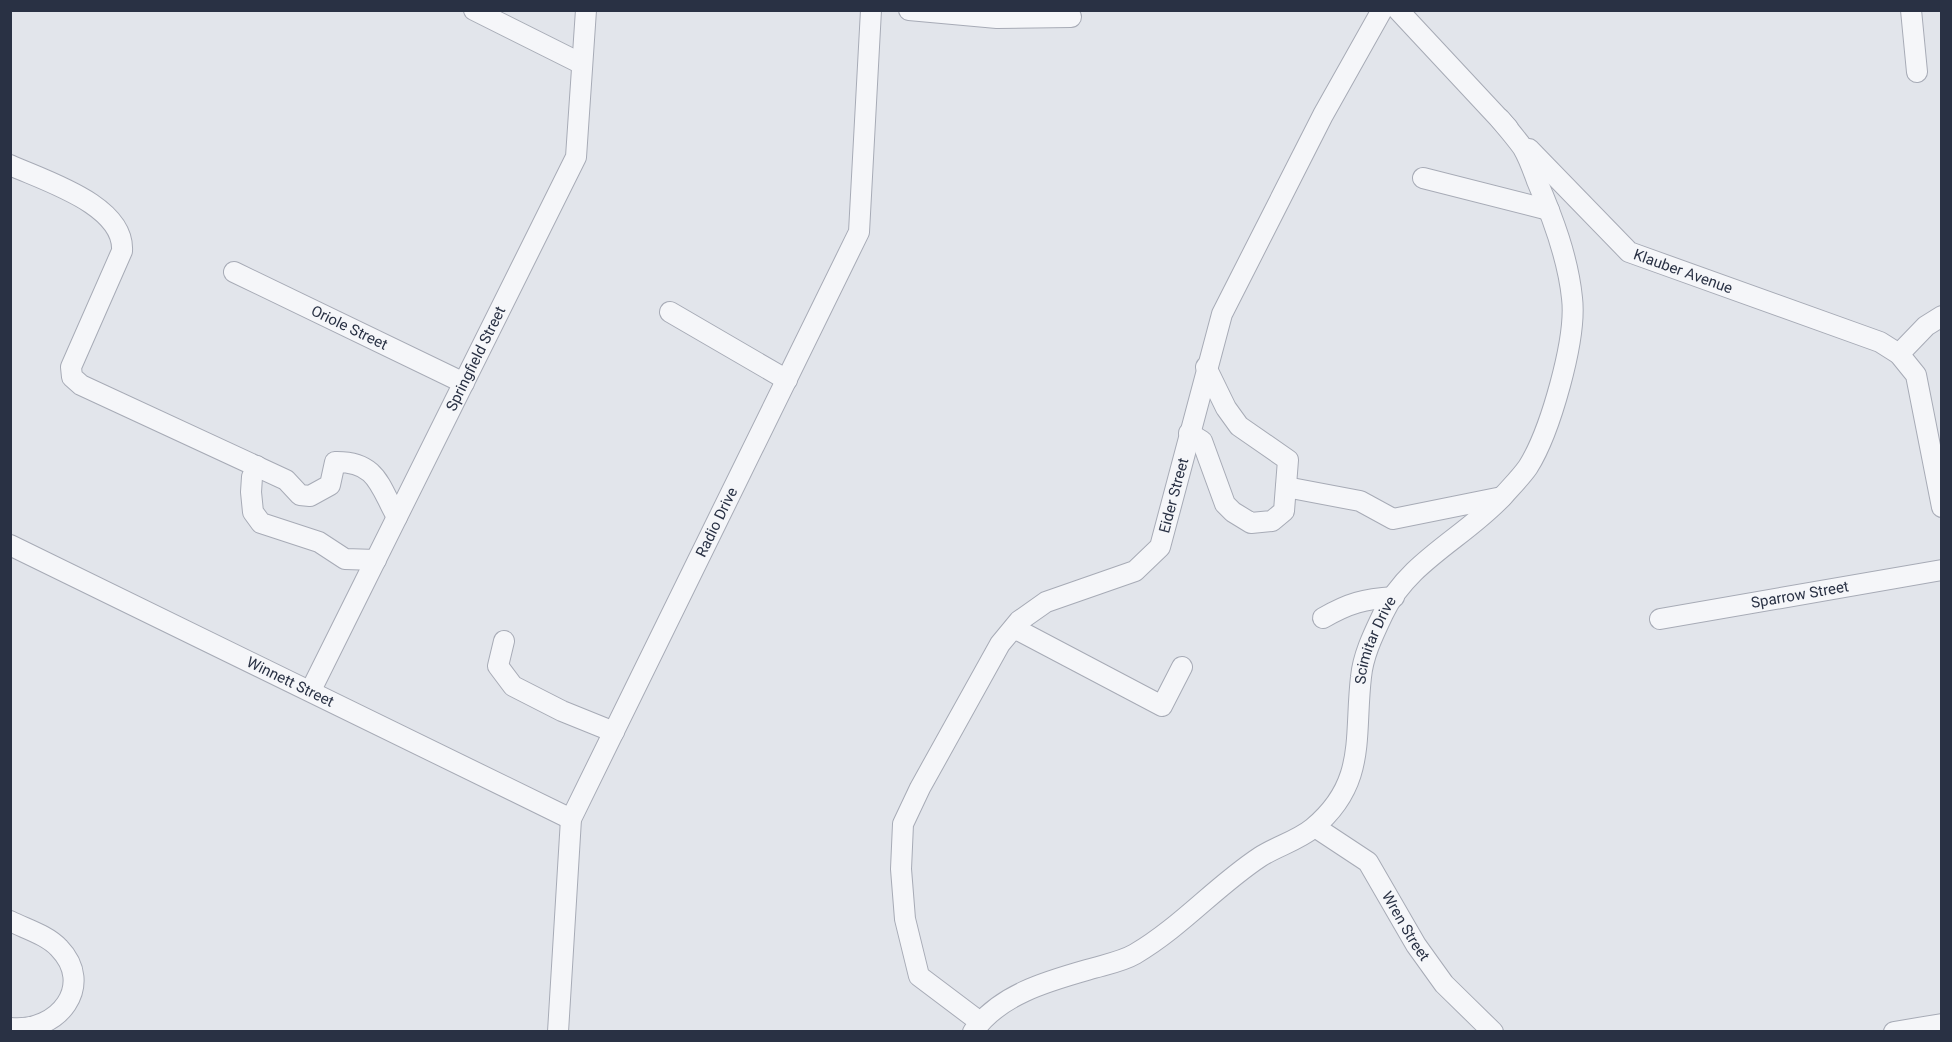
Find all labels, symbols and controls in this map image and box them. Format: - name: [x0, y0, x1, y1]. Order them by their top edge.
- street label: Klauber Avenue: [1631, 245, 1735, 297]
- street label: Oriole Street: [308, 302, 390, 354]
- street label: Springfield Street: [442, 303, 509, 414]
- street label: Eider Street: [1155, 456, 1192, 535]
- street label: Radio Drive: [692, 484, 741, 560]
- street label: Sparrow Street: [1750, 577, 1850, 612]
- street label: Scimitar Drive: [1351, 593, 1400, 685]
- street label: Winnett Street: [244, 653, 337, 711]
- street label: Wren Street: [1378, 888, 1434, 965]

